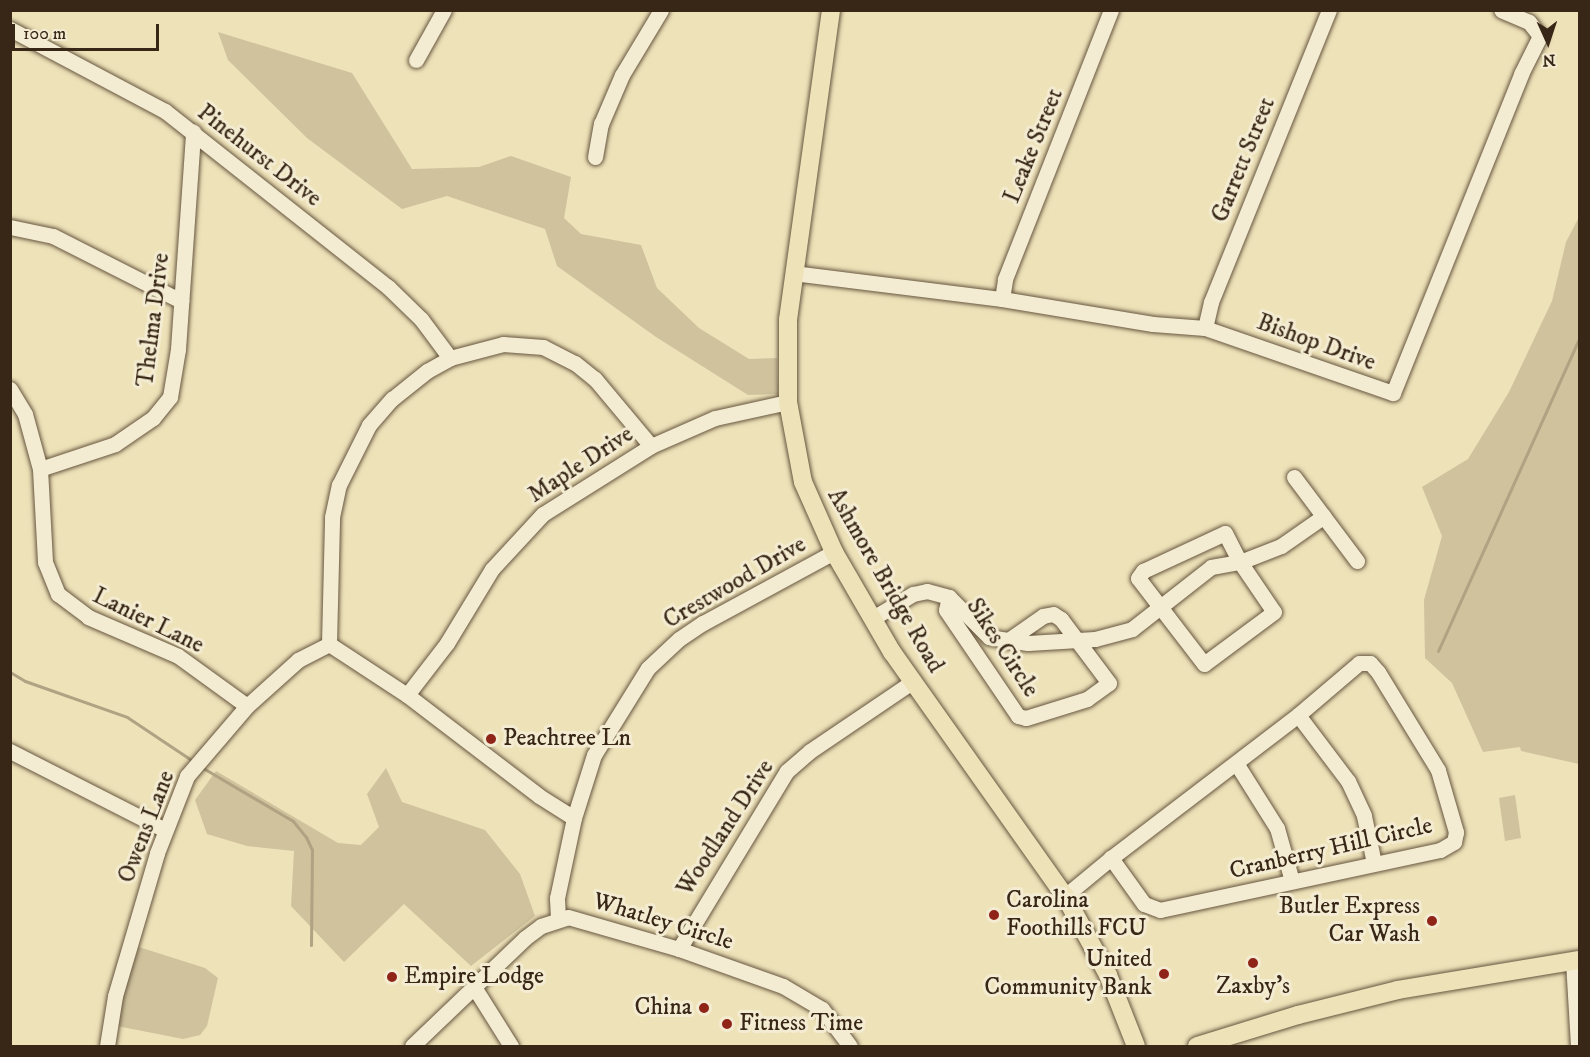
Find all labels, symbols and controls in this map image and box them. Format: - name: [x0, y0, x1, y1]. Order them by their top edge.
- scale bar: [15, 12, 162, 50]
- north arrow: [1518, 12, 1578, 72]
- text: 100 m: [23, 23, 66, 45]
- text: N: [1542, 50, 1556, 70]
- street label: Leake Street: [998, 85, 1070, 207]
- street label: Garrett Street: [1206, 93, 1282, 227]
- street label: Pinehurst Drive: [191, 99, 327, 213]
- street label: Thelma Drive: [132, 251, 176, 389]
- street label: Bishop Drive: [1253, 308, 1379, 378]
- street label: Maple Drive: [523, 420, 639, 510]
- street label: Ashmore Bridge Road: [821, 484, 949, 678]
- street label: Crestwood Drive: [659, 531, 811, 635]
- street label: Lanier Lane: [88, 582, 208, 660]
- street label: Sikes Circle: [959, 593, 1045, 703]
- place label: Peachtree Ln: [503, 725, 631, 753]
- marker: Peachtree Ln: [484, 732, 498, 746]
- street label: Woodland Drive: [671, 755, 781, 901]
- street label: Owens Lane: [112, 767, 182, 887]
- street label: Cranberry Hill Circle: [1227, 812, 1435, 886]
- street label: Whatley Circle: [589, 887, 737, 957]
- place label: Carolina Foothills FCU: [1006, 887, 1147, 943]
- place label: Butler Express Car Wash: [1279, 893, 1420, 949]
- marker: Carolina Foothills FCU: [987, 908, 1001, 922]
- marker: Butler Express Car Wash: [1425, 914, 1439, 928]
- place label: United Community Bank: [984, 946, 1152, 1002]
- marker: Zaxby's: [1246, 956, 1260, 970]
- place label: Empire Lodge: [404, 963, 544, 991]
- marker: United Community Bank: [1157, 967, 1171, 981]
- marker: Empire Lodge: [385, 970, 399, 984]
- place label: Zaxby's: [1216, 973, 1290, 1001]
- place label: China: [635, 994, 692, 1022]
- marker: China: [697, 1001, 711, 1015]
- place label: Fitness Time: [739, 1010, 863, 1038]
- marker: Fitness Time: [720, 1017, 734, 1031]

